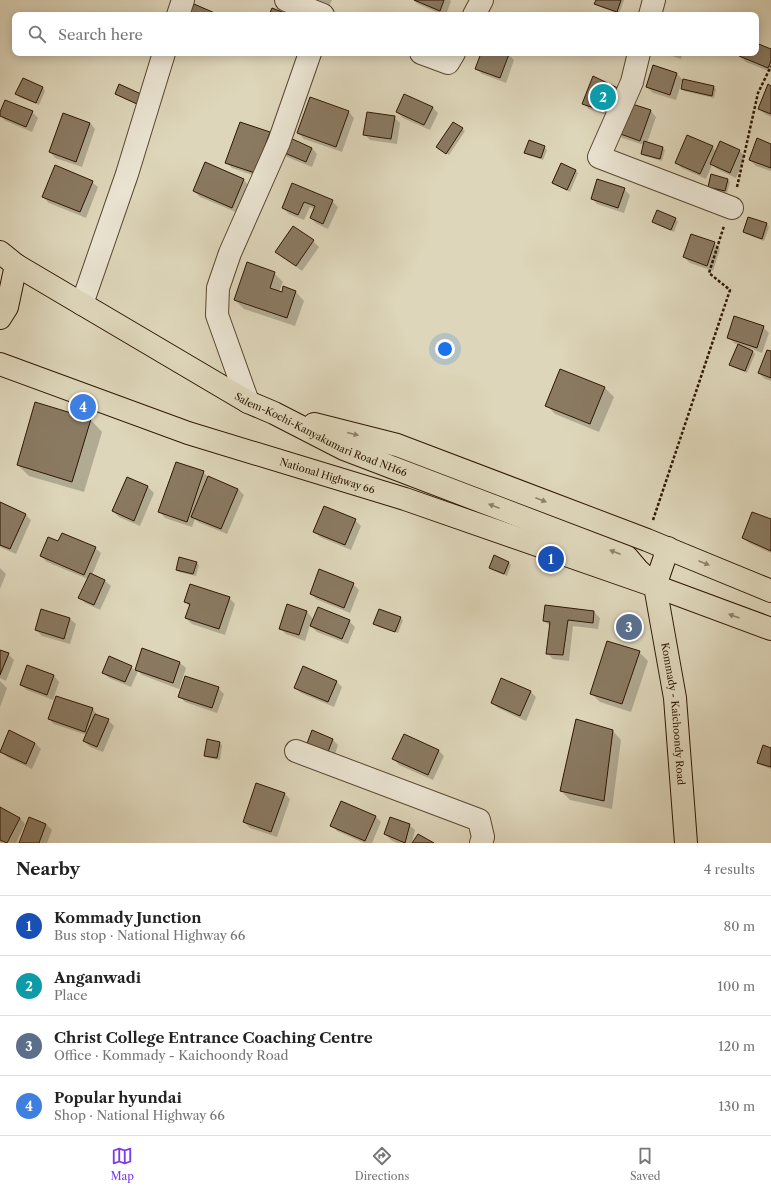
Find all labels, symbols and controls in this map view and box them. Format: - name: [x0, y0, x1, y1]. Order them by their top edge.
- search box: [12, 12, 759, 56]
- icon: search: [26, 23, 48, 45]
- text: Search here: [58, 25, 143, 44]
- pin: 2: [590, 82, 616, 112]
- your location: [435, 339, 455, 359]
- street label: Salem-Kochi-Kanyakumari Road NH66: [232, 390, 409, 480]
- pin: 4: [70, 392, 96, 422]
- one-way arrow: [347, 431, 359, 437]
- street label: National Highway 66: [278, 455, 377, 497]
- one-way arrow: [536, 497, 548, 503]
- one-way arrow: [487, 502, 499, 508]
- pin: 1: [538, 544, 564, 574]
- one-way arrow: [609, 549, 621, 555]
- one-way arrow: [698, 560, 709, 566]
- pin: 3: [616, 612, 642, 642]
- one-way arrow: [728, 612, 740, 618]
- street label: Kommady - Kaichoondy Road: [658, 641, 688, 786]
- text: Nearby: [16, 859, 80, 879]
- text: 4 results: [704, 861, 755, 877]
- text: Kommady Junction: [54, 908, 202, 927]
- text: 1: [26, 918, 32, 934]
- text: 80 m: [723, 918, 755, 934]
- text: Bus stop · National Highway 66: [54, 927, 245, 943]
- text: Anganwadi: [54, 968, 141, 987]
- text: 2: [25, 978, 33, 994]
- text: 100 m: [717, 978, 755, 994]
- text: Place: [54, 987, 87, 1003]
- text: Christ College Entrance Coaching Centre: [54, 1028, 373, 1047]
- text: 3: [25, 1038, 33, 1054]
- text: 120 m: [718, 1038, 755, 1054]
- text: Office · Kommady - Kaichoondy Road: [54, 1047, 288, 1063]
- text: Popular hyundai: [54, 1088, 182, 1107]
- text: 4: [25, 1098, 33, 1114]
- text: 130 m: [719, 1098, 755, 1114]
- text: Shop · National Highway 66: [54, 1107, 225, 1123]
- tab: Map: [110, 1145, 134, 1183]
- tab: Directions: [355, 1145, 409, 1183]
- tab: Saved: [630, 1145, 661, 1183]

